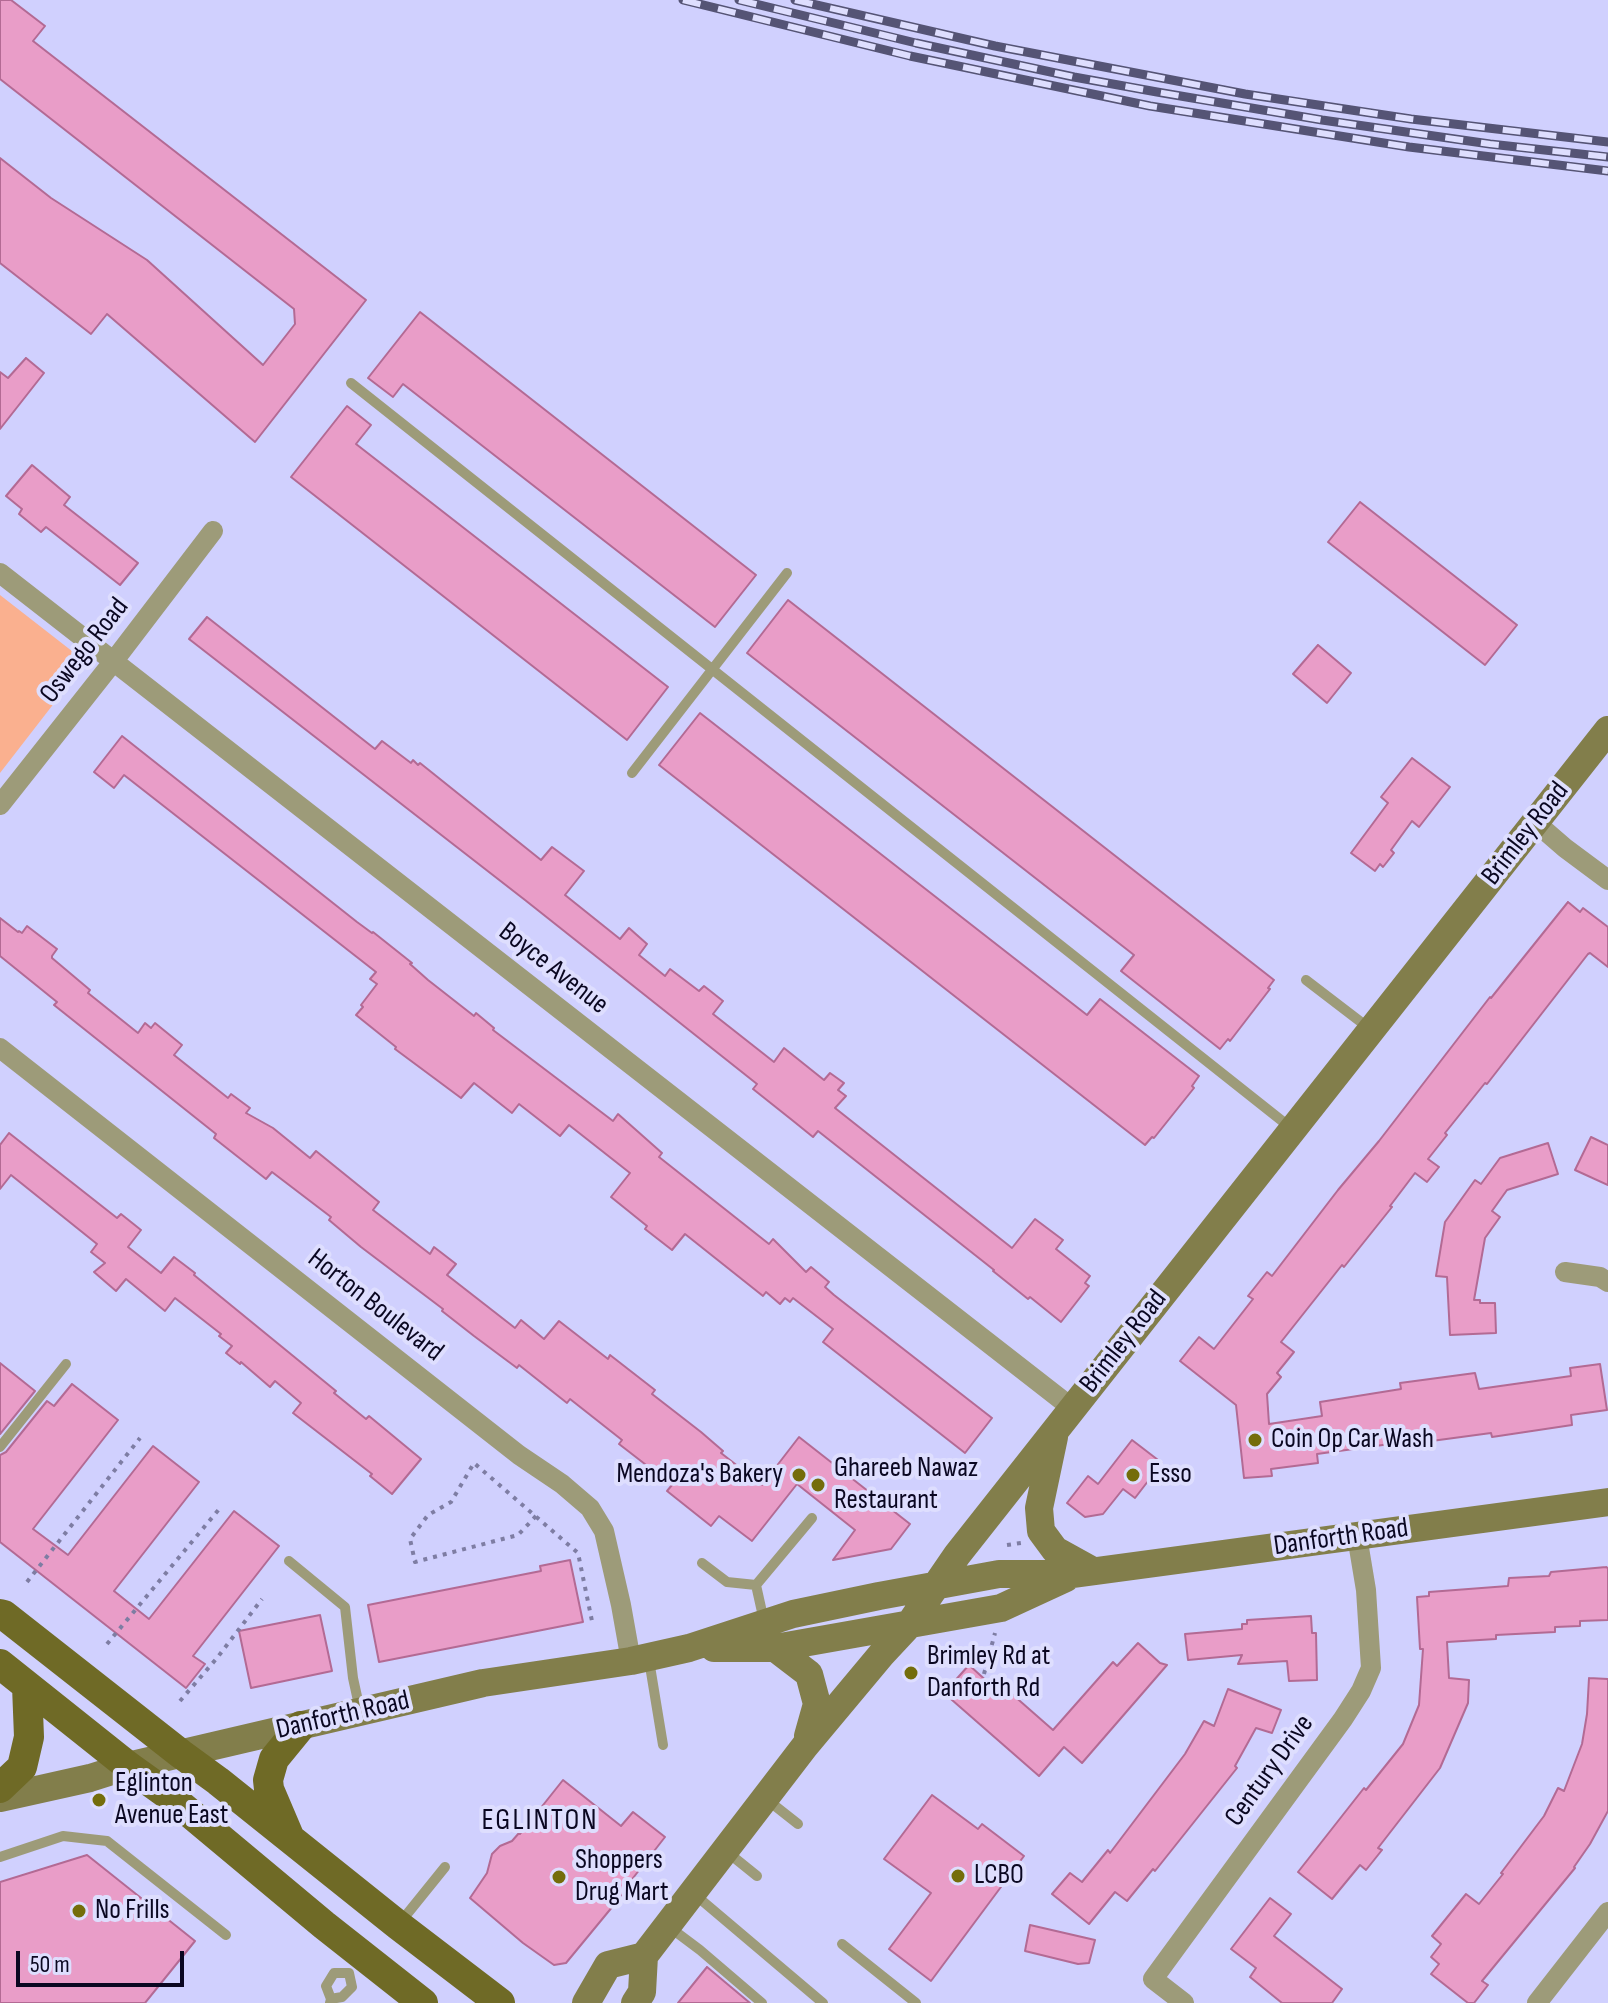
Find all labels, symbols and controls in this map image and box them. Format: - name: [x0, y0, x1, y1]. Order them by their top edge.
- street label: Oswego Road: [33, 592, 137, 710]
- street label: Brimley Road: [1475, 776, 1577, 892]
- street label: Boyce Avenue: [492, 916, 614, 1022]
- street label: Horton Boulevard: [300, 1243, 450, 1369]
- street label: Brimley Road: [1073, 1284, 1175, 1400]
- place label: Coin Op Car Wash: [1271, 1423, 1434, 1457]
- marker: Coin Op Car Wash: [1246, 1431, 1264, 1449]
- place label: Ghareeb Nawaz Restaurant: [834, 1452, 978, 1518]
- place label: Mendoza's Bakery: [616, 1458, 783, 1492]
- place label: Esso: [1149, 1458, 1192, 1492]
- marker: Mendoza's Bakery: [790, 1466, 808, 1484]
- marker: Esso: [1124, 1466, 1142, 1484]
- marker: Ghareeb Nawaz Restaurant: [809, 1476, 827, 1494]
- street label: Danforth Road: [1272, 1512, 1410, 1564]
- place label: Brimley Rd at Danforth Rd: [927, 1640, 1050, 1706]
- marker: Brimley Rd at Danforth Rd: [902, 1664, 920, 1682]
- street label: Danforth Road: [273, 1684, 413, 1748]
- street label: Century Drive: [1218, 1709, 1322, 1833]
- place label: Eglinton Avenue East: [115, 1767, 228, 1833]
- marker: Eglinton Avenue East: [90, 1791, 108, 1809]
- district label: EGLINTON: [481, 1803, 599, 1839]
- place label: Shoppers Drug Mart: [575, 1844, 668, 1910]
- place label: LCBO: [974, 1859, 1024, 1893]
- marker: LCBO: [949, 1867, 967, 1885]
- marker: Shoppers Drug Mart: [550, 1868, 568, 1886]
- place label: No Frills: [95, 1894, 170, 1928]
- marker: No Frills: [70, 1902, 88, 1920]
- scale bar: [20, 1935, 188, 1985]
- text: 50 m: [30, 1950, 70, 1979]

